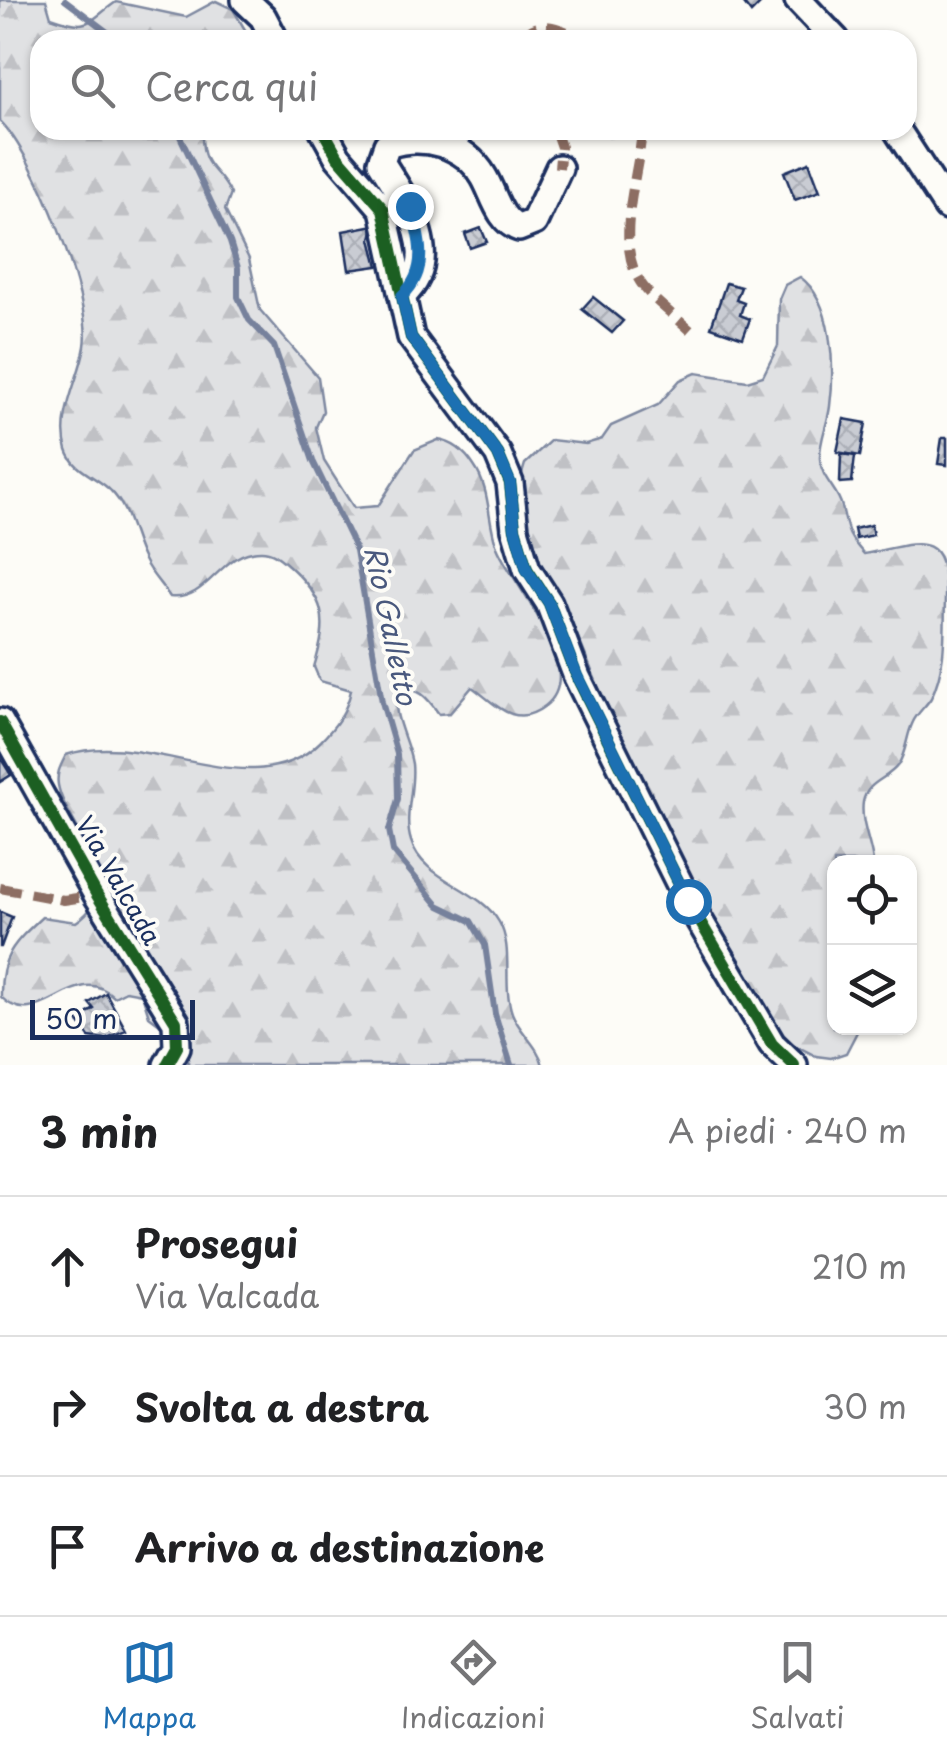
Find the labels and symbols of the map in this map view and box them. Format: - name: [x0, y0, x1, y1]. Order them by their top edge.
- route end: [388, 184, 434, 230]
- water label: Rio Galletto: [354, 542, 430, 710]
- street label: Via Valcada: [67, 808, 172, 952]
- route start: [666, 879, 712, 925]
- scale bar: [30, 995, 195, 1040]

